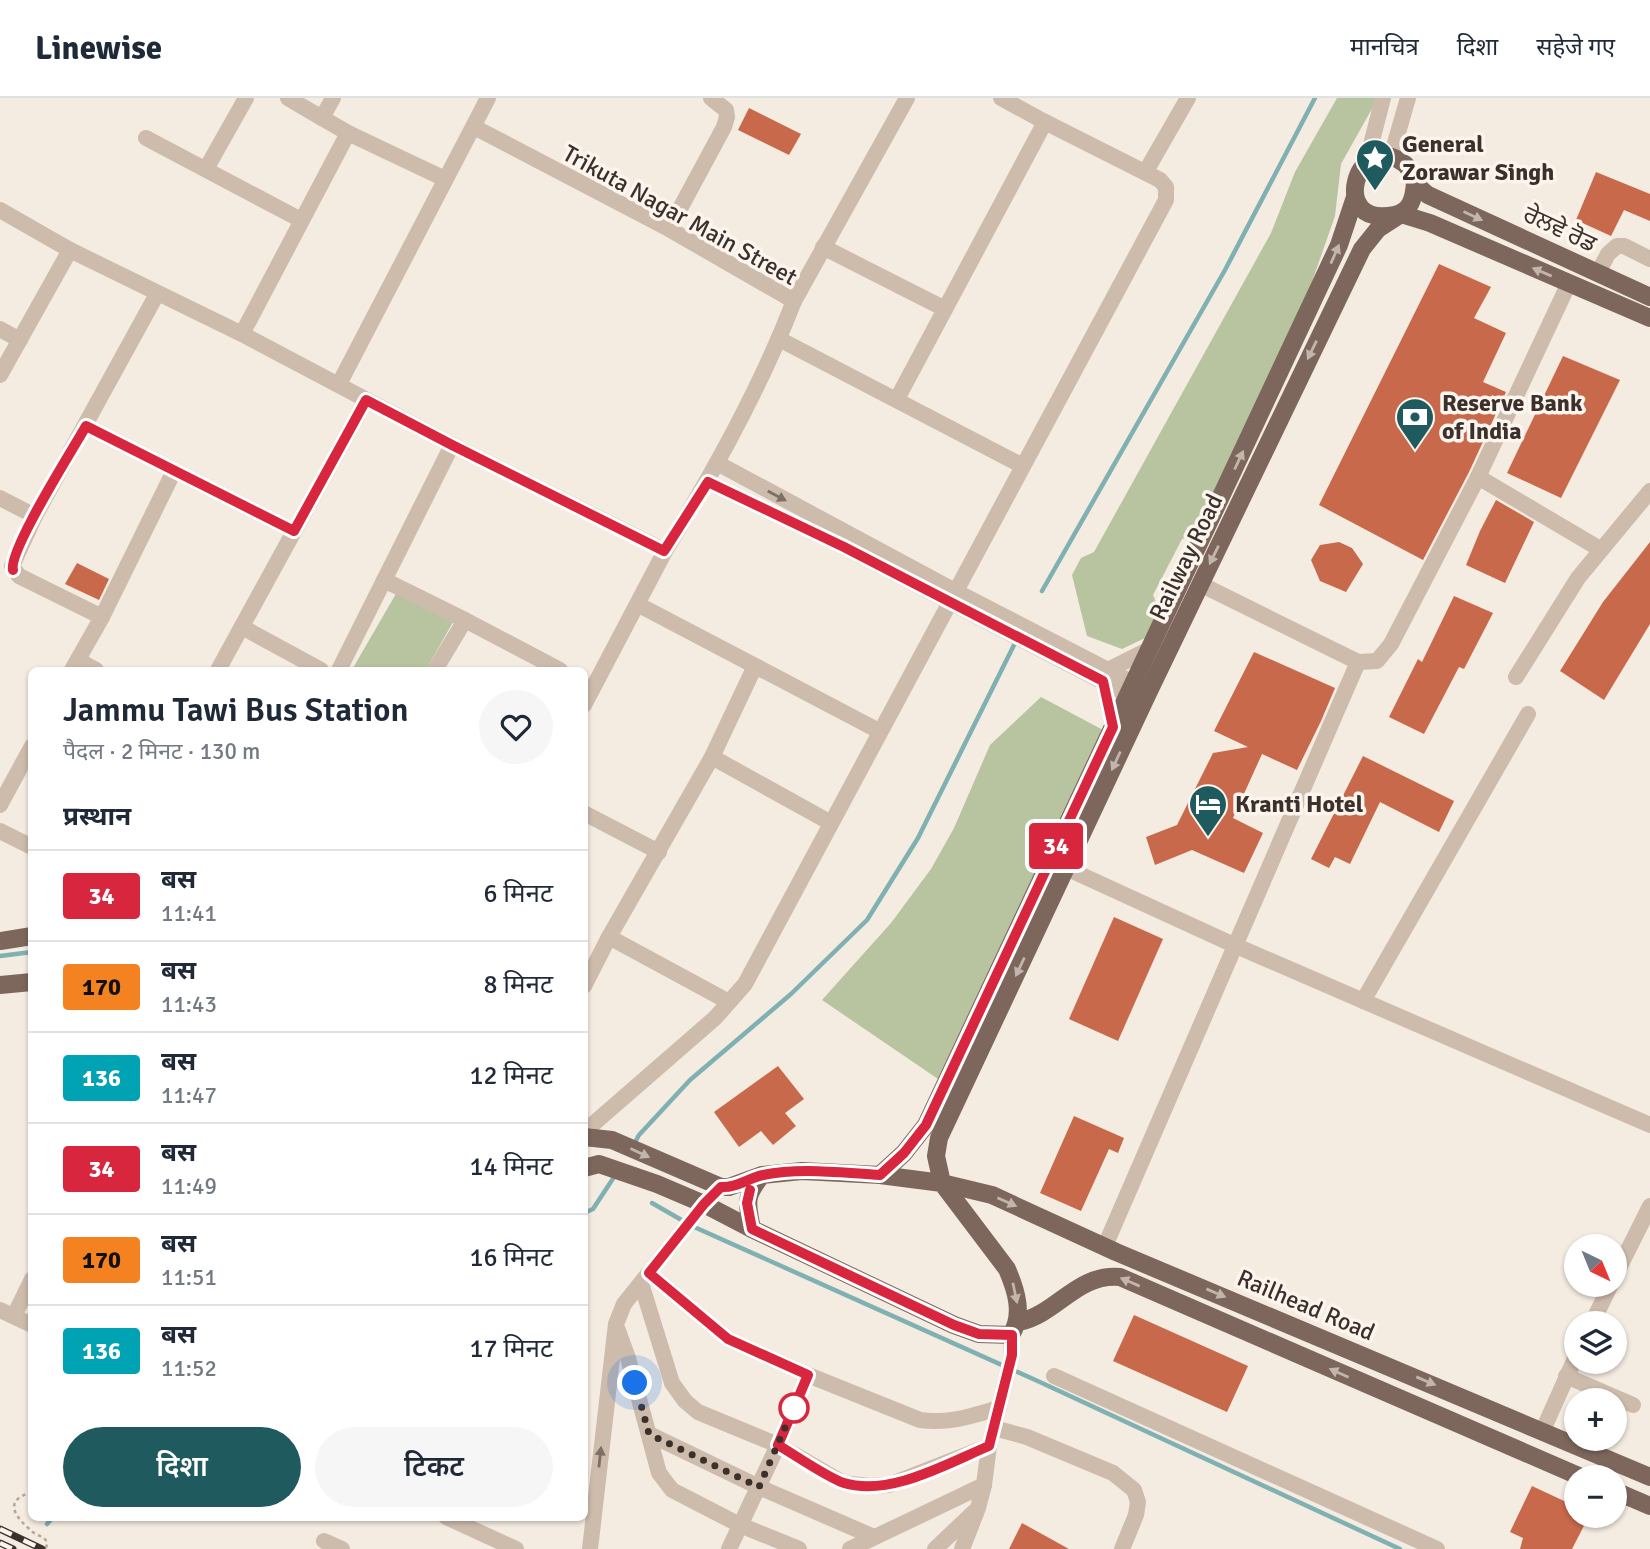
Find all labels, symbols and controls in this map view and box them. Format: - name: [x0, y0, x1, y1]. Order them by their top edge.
- text: Linewise: [35, 28, 162, 69]
- text: मानचित्र: [1350, 32, 1419, 62]
- text: दिशा: [1457, 32, 1498, 62]
- text: सहेजे गए: [1536, 32, 1615, 62]
- place label: General Zorawar Singh: [1402, 129, 1554, 187]
- place icon: General Zorawar Singh: [1354, 137, 1396, 192]
- street label: Trikuta Nagar Main Street: [558, 138, 802, 292]
- street label: ਰੇਲਵੇ ਰੋਡ: [1518, 199, 1602, 259]
- one-way arrow: [1463, 211, 1484, 222]
- one-way arrow: [1330, 243, 1341, 264]
- one-way arrow: [1531, 266, 1552, 277]
- one-way arrow: [1307, 340, 1318, 360]
- place label: Reserve Bank of India: [1442, 388, 1583, 446]
- bank icon: Reserve Bank of India: [1394, 396, 1436, 451]
- one-way arrow: [1233, 449, 1244, 470]
- street label: Railway Road: [1143, 489, 1229, 625]
- one-way arrow: [767, 490, 787, 501]
- one-way arrow: [1208, 545, 1220, 565]
- text: Jammu Tawi Bus Station: [63, 690, 408, 731]
- button: heart: [479, 690, 553, 764]
- text: पैदल · 2 मिनट · 130 m: [63, 737, 260, 766]
- one-way arrow: [1110, 751, 1122, 771]
- hotel icon: Kranti Hotel: [1187, 783, 1229, 838]
- place label: Kranti Hotel: [1235, 789, 1364, 819]
- text: प्रस्थान: [63, 801, 131, 833]
- line badge: 34: [1024, 823, 1088, 869]
- text: 34: [1043, 831, 1069, 861]
- text: बस: [161, 864, 196, 896]
- text: 6 मिनट: [483, 878, 553, 910]
- text: 34: [89, 881, 114, 911]
- text: 11:41: [161, 899, 217, 928]
- text: बस: [161, 955, 196, 987]
- one-way arrow: [1014, 957, 1026, 977]
- text: 8 मिनट: [483, 969, 553, 1001]
- text: 170: [82, 972, 121, 1002]
- text: 11:43: [161, 990, 217, 1019]
- text: बस: [161, 1046, 196, 1078]
- text: 12 मिनट: [469, 1060, 553, 1092]
- text: 136: [82, 1063, 121, 1093]
- text: 11:47: [161, 1081, 217, 1110]
- text: बस: [161, 1137, 196, 1169]
- one-way arrow: [630, 1147, 650, 1159]
- text: 14 मिनट: [469, 1151, 553, 1183]
- text: 34: [89, 1154, 114, 1184]
- text: 11:49: [161, 1172, 217, 1201]
- one-way arrow: [997, 1197, 1018, 1208]
- text: बस: [161, 1228, 196, 1260]
- north arrow: [1564, 1234, 1628, 1297]
- map controls: [1564, 1234, 1627, 1528]
- text: 16 मिनट: [469, 1242, 553, 1274]
- text: 170: [82, 1245, 121, 1275]
- text: 11:51: [161, 1263, 217, 1292]
- street label: Railhead Road: [1233, 1263, 1379, 1347]
- one-way arrow: [1119, 1276, 1140, 1287]
- one-way arrow: [1009, 1282, 1020, 1304]
- one-way arrow: [1206, 1287, 1226, 1299]
- button: layers: [1564, 1311, 1627, 1374]
- text: बस: [161, 1319, 196, 1351]
- text: 17 मिनट: [469, 1333, 553, 1365]
- text: 136: [82, 1336, 121, 1366]
- text: 11:52: [161, 1354, 217, 1383]
- your location: [617, 1365, 652, 1400]
- one-way arrow: [1328, 1367, 1349, 1378]
- one-way arrow: [1415, 1376, 1436, 1387]
- button: +: [1564, 1388, 1627, 1451]
- unlabelled marker: [779, 1393, 809, 1423]
- button: दिशा: [63, 1427, 301, 1507]
- button: टिकट: [315, 1427, 553, 1507]
- one-way arrow: [595, 1446, 606, 1468]
- button: −: [1564, 1465, 1627, 1528]

